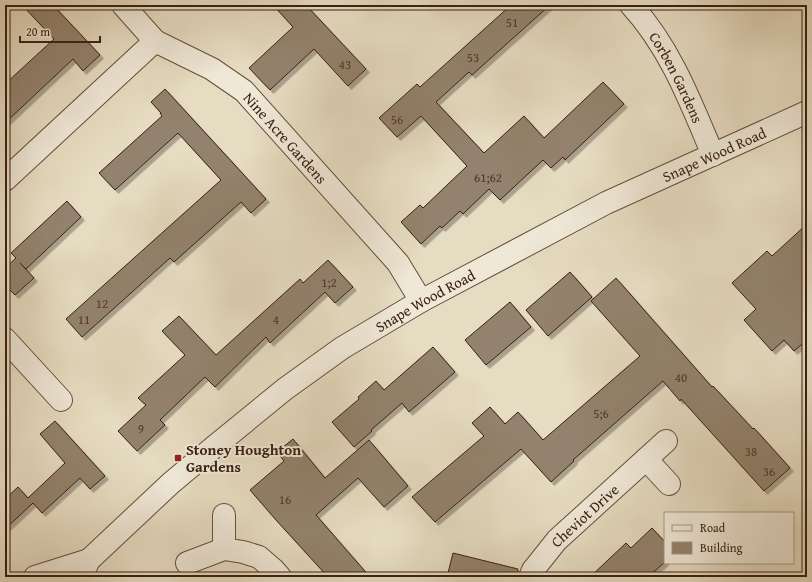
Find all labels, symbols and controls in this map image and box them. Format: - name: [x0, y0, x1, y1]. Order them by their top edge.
- house number: 51: [506, 13, 518, 32]
- scale bar: [20, 18, 100, 44]
- text: 20 m: [26, 23, 50, 40]
- street label: Corben Gardens: [645, 27, 709, 126]
- house number: 53: [467, 48, 479, 67]
- house number: 43: [339, 55, 351, 74]
- street label: Nine Acre Gardens: [239, 87, 332, 188]
- house number: 56: [391, 110, 403, 129]
- street label: Snape Wood Road: [659, 122, 769, 187]
- house number: 61;62: [474, 168, 502, 187]
- street label: Snape Wood Road: [371, 264, 479, 337]
- house number: 1;2: [321, 273, 337, 292]
- house number: 12: [96, 294, 108, 313]
- house number: 11: [78, 310, 90, 329]
- house number: 4: [273, 310, 279, 329]
- house number: 40: [675, 368, 687, 387]
- house number: 5;6: [593, 404, 609, 423]
- house number: 9: [138, 419, 144, 438]
- place label: Stoney Houghton Gardens: [186, 439, 301, 477]
- house number: 38: [745, 442, 757, 461]
- marker: Stoney Houghton Gardens: [173, 453, 183, 463]
- house number: 36: [763, 462, 775, 481]
- street label: Cheviot Drive: [545, 479, 623, 551]
- house number: 16: [279, 490, 291, 509]
- legend: [664, 512, 794, 564]
- text: Road: [700, 519, 726, 536]
- text: Building: [700, 539, 743, 556]

